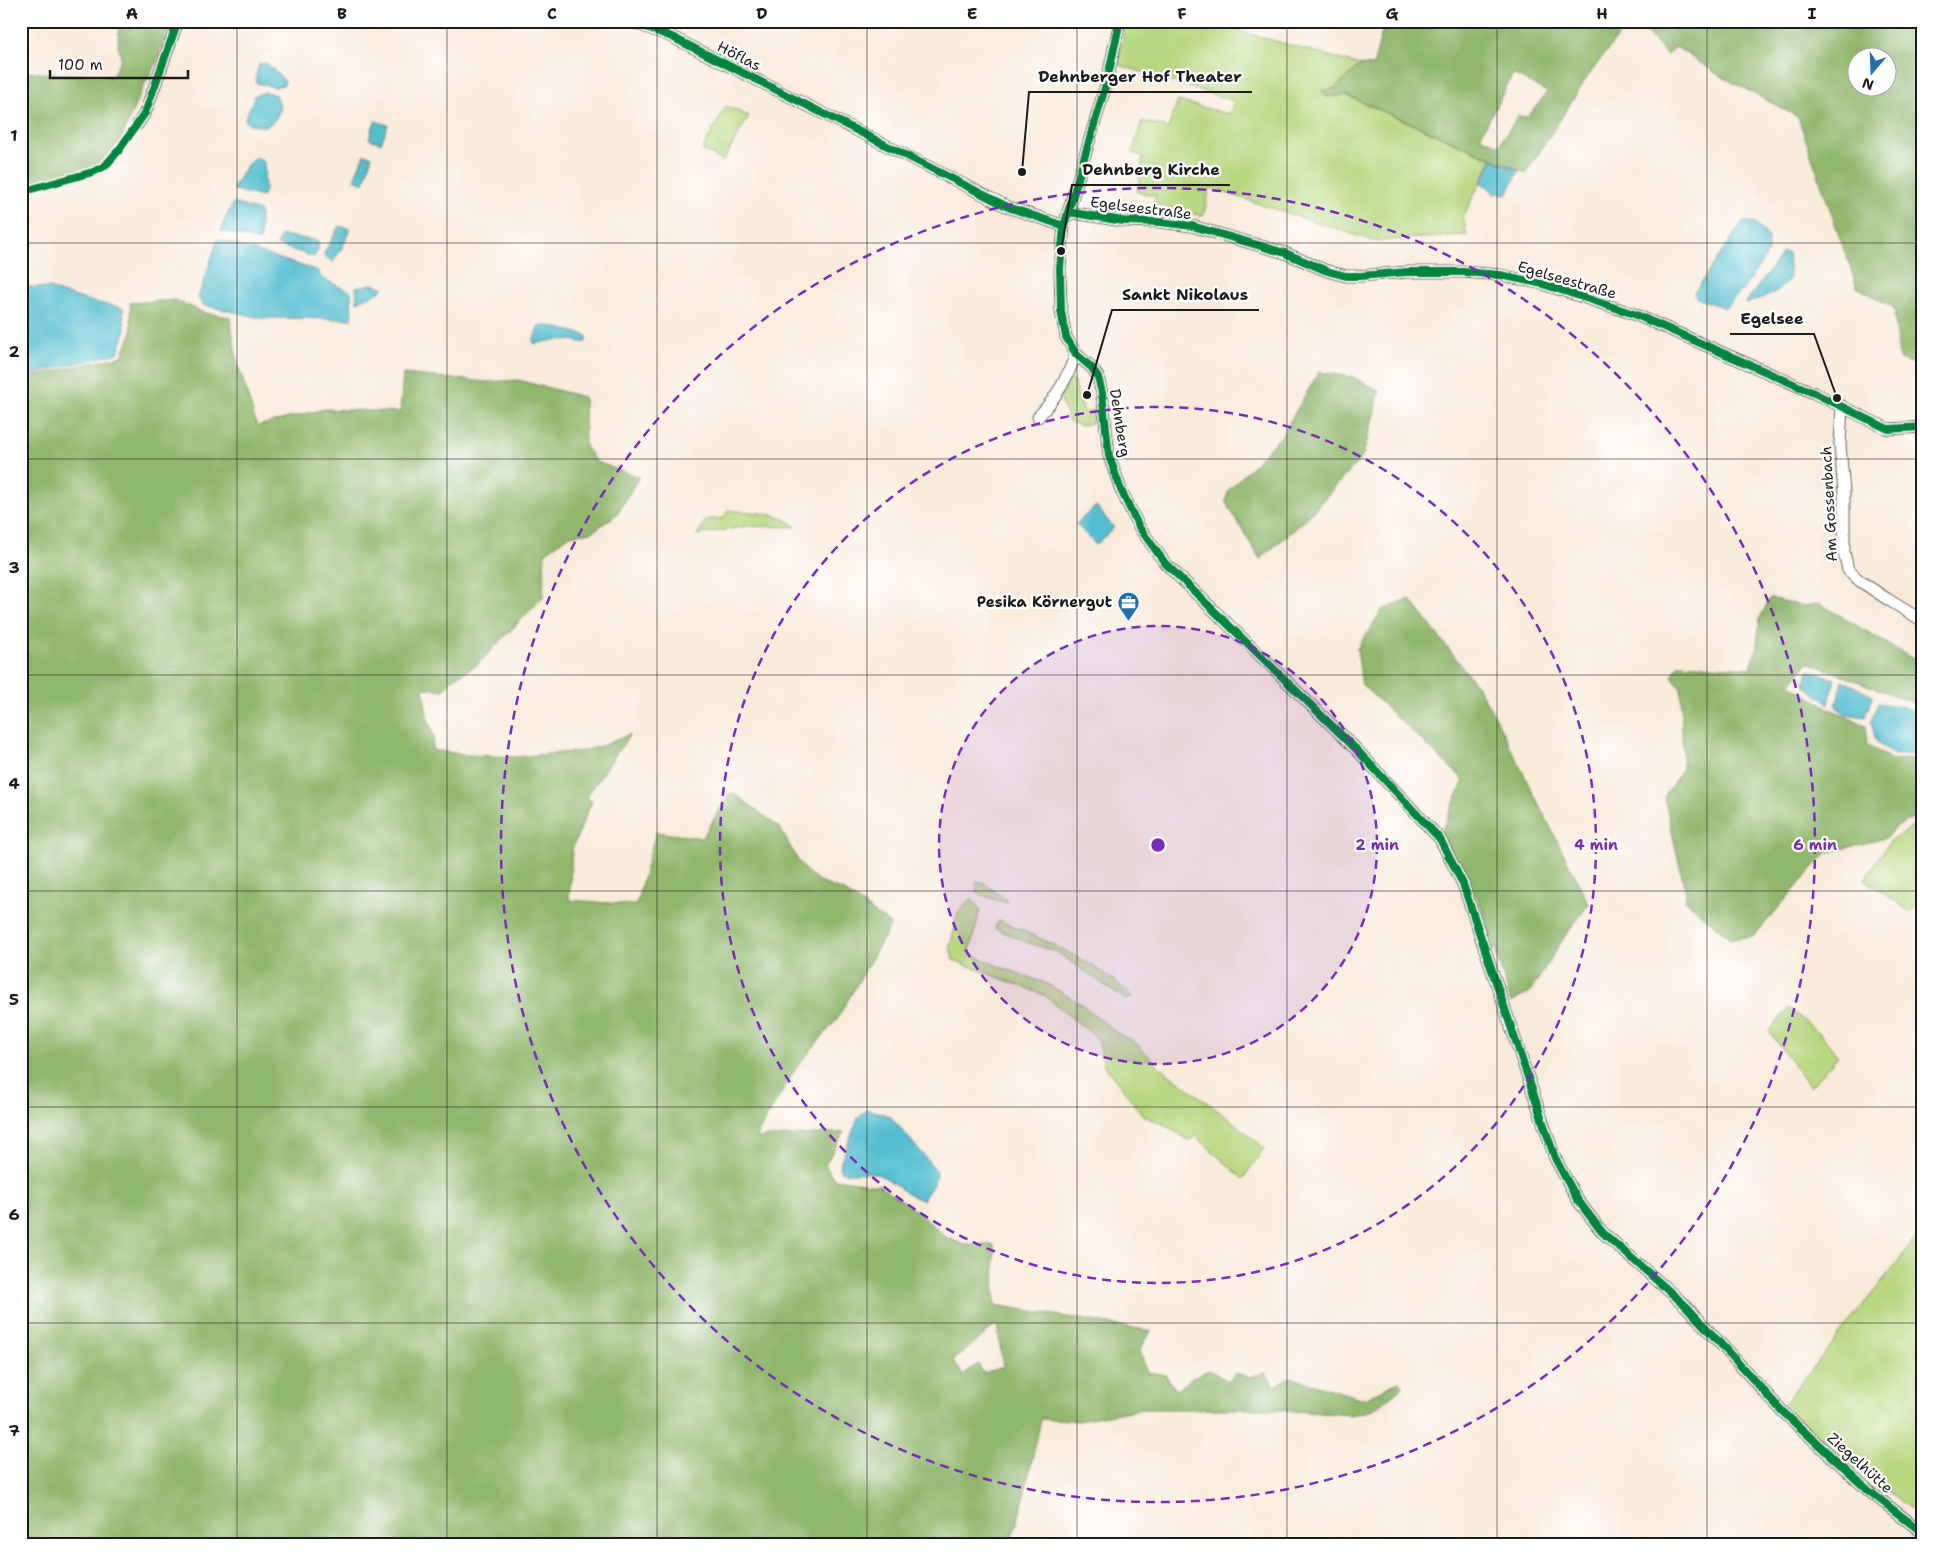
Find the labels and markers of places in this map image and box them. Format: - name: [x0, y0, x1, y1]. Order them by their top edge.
- callout: Dehnberger Hof Theater: [1029, 61, 1252, 92]
- callout: Dehnberg Kirche: [1072, 154, 1230, 185]
- callout: Sankt Nikolaus: [1112, 279, 1259, 310]
- callout: Egelsee: [1730, 303, 1814, 334]
- office icon: Pesika Körnergut: [1116, 590, 1140, 621]
- place label: Pesika Körnergut: [977, 592, 1112, 612]
- centre of rings: [1149, 836, 1167, 854]

